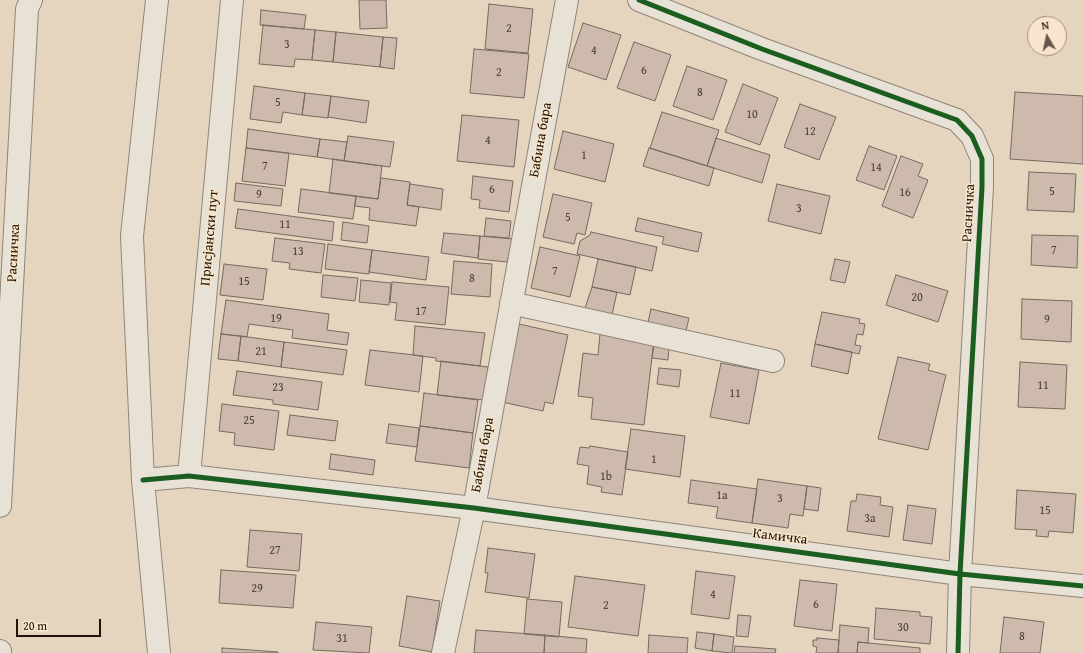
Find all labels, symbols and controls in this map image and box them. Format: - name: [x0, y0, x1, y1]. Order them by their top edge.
- north arrow: [1027, 16, 1067, 56]
- text: N: [1040, 17, 1050, 34]
- house number: 2: [506, 22, 512, 36]
- house number: 3: [284, 38, 290, 52]
- house number: 4: [591, 44, 597, 58]
- house number: 6: [641, 64, 647, 78]
- house number: 2: [496, 66, 502, 80]
- house number: 8: [697, 86, 703, 100]
- house number: 5: [275, 96, 281, 110]
- street label: Бабина бара: [526, 101, 556, 179]
- house number: 10: [746, 108, 758, 122]
- house number: 12: [804, 125, 816, 139]
- house number: 4: [485, 134, 491, 148]
- house number: 1: [581, 149, 587, 163]
- house number: 7: [262, 160, 268, 174]
- house number: 14: [870, 161, 882, 175]
- house number: 6: [489, 183, 495, 197]
- street label: Расничка: [959, 183, 979, 243]
- house number: 5: [1049, 185, 1055, 199]
- house number: 16: [899, 186, 911, 200]
- house number: 9: [256, 188, 262, 202]
- street label: Присјански пут: [197, 189, 223, 287]
- house number: 3: [796, 202, 802, 216]
- house number: 5: [565, 211, 571, 225]
- house number: 11: [279, 218, 291, 232]
- street label: Расничка: [4, 223, 24, 283]
- house number: 7: [1051, 244, 1057, 258]
- house number: 13: [292, 245, 304, 259]
- house number: 7: [552, 265, 558, 279]
- house number: 8: [469, 272, 475, 286]
- house number: 15: [238, 275, 250, 289]
- house number: 20: [911, 291, 923, 305]
- house number: 17: [415, 305, 427, 319]
- house number: 19: [270, 312, 282, 326]
- house number: 9: [1044, 313, 1050, 327]
- house number: 21: [255, 345, 267, 359]
- house number: 11: [1037, 379, 1049, 393]
- house number: 23: [272, 381, 284, 395]
- house number: 11: [729, 387, 741, 401]
- house number: 25: [243, 414, 255, 428]
- street label: Бабина бара: [468, 416, 498, 494]
- house number: 1: [651, 453, 657, 467]
- house number: 1b: [600, 470, 612, 484]
- house number: 1a: [716, 489, 728, 503]
- house number: 3: [777, 492, 783, 506]
- house number: 15: [1039, 504, 1051, 518]
- house number: 3a: [864, 512, 876, 526]
- street label: Камичка: [752, 525, 808, 549]
- house number: 27: [269, 544, 281, 558]
- house number: 29: [251, 582, 263, 596]
- house number: 4: [710, 588, 716, 602]
- house number: 6: [813, 598, 819, 612]
- house number: 2: [603, 599, 609, 613]
- scale bar: [18, 611, 103, 637]
- text: 20 m: [23, 617, 47, 634]
- house number: 30: [897, 621, 909, 635]
- house number: 8: [1019, 630, 1025, 644]
- house number: 31: [336, 632, 348, 646]

